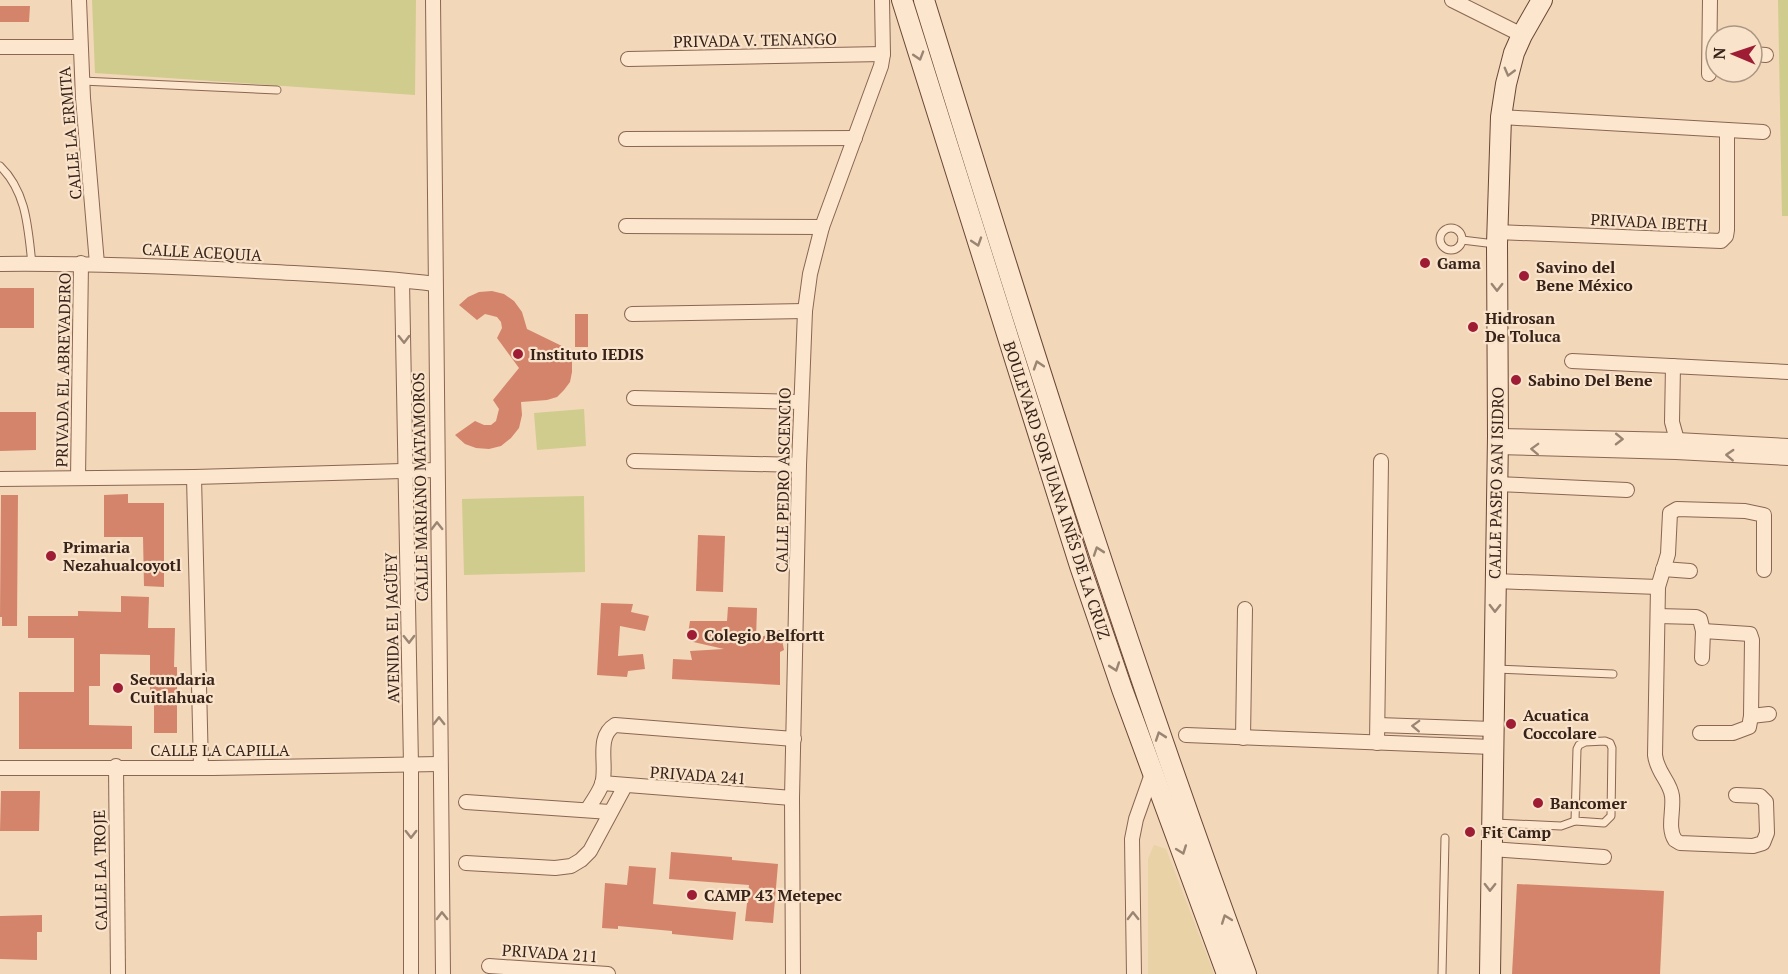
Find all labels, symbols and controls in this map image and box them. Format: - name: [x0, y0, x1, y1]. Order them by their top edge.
- north arrow: [1704, 24, 1764, 84]
- street label: PRIVADA V. TENANGO: [673, 28, 837, 52]
- text: N: [1708, 47, 1730, 60]
- one-way arrow: [912, 50, 924, 61]
- street label: CALLE LA ERMITA: [53, 66, 87, 200]
- one-way arrow: [1503, 66, 1516, 76]
- street label: PRIVADA IBETH: [1590, 208, 1708, 236]
- one-way arrow: [970, 236, 982, 247]
- street label: CALLE ACEQUIA: [141, 238, 263, 266]
- place label: Gama: [1437, 252, 1481, 274]
- marker: Gama: [1418, 256, 1432, 270]
- place label: Savino del Bene México: [1536, 256, 1633, 296]
- marker: Savino del Bene México: [1517, 269, 1531, 283]
- street label: PRIVADA EL ABREVADERO: [50, 272, 76, 468]
- one-way arrow: [1491, 282, 1503, 291]
- place label: Hidrosan De Toluca: [1485, 307, 1561, 347]
- marker: Hidrosan De Toluca: [1466, 320, 1480, 334]
- one-way arrow: [397, 335, 410, 344]
- street label: BOULEVARD SOR JUANA INÉS DE LA CRUZ: [998, 338, 1116, 642]
- place label: Instituto IEDIS: [530, 343, 644, 365]
- marker: Instituto IEDIS: [511, 347, 525, 361]
- one-way arrow: [1032, 360, 1045, 371]
- place label: Sabino Del Bene: [1528, 369, 1653, 391]
- street label: CALLE MARIANO MATAMOROS: [407, 372, 433, 602]
- marker: Sabino Del Bene: [1509, 373, 1523, 387]
- street label: CALLE PEDRO ASCENCIO: [770, 387, 796, 573]
- street label: CALLE PASEO SAN ISIDRO: [1483, 387, 1509, 579]
- one-way arrow: [1614, 433, 1623, 445]
- one-way arrow: [1530, 442, 1539, 455]
- one-way arrow: [1725, 449, 1734, 462]
- one-way arrow: [431, 521, 443, 530]
- place label: Primaria Nezahualcoyotl: [63, 536, 181, 576]
- one-way arrow: [1092, 546, 1105, 557]
- marker: Primaria Nezahualcoyotl: [44, 549, 58, 563]
- street label: AVENIDA EL JAGÜEY: [380, 552, 404, 704]
- one-way arrow: [1489, 603, 1501, 612]
- place label: Colegio Belfortt: [704, 624, 825, 646]
- marker: Colegio Belfortt: [685, 628, 699, 642]
- one-way arrow: [402, 635, 415, 644]
- one-way arrow: [1107, 661, 1120, 672]
- place label: Secundaria Cuitlahuac: [130, 668, 215, 708]
- marker: Secundaria Cuitlahuac: [111, 681, 125, 695]
- place label: Acuatica Coccolare: [1523, 704, 1597, 744]
- one-way arrow: [433, 716, 445, 725]
- marker: Acuatica Coccolare: [1504, 717, 1518, 731]
- one-way arrow: [1412, 720, 1421, 733]
- one-way arrow: [1154, 731, 1167, 742]
- street label: CALLE LA CAPILLA: [150, 739, 290, 761]
- street label: PRIVADA 241: [649, 761, 747, 789]
- place label: Bancomer: [1550, 792, 1627, 814]
- marker: Bancomer: [1531, 796, 1545, 810]
- street label: CALLE LA TROJE: [88, 809, 112, 931]
- place label: Fit Camp: [1482, 821, 1551, 843]
- marker: Fit Camp: [1463, 825, 1477, 839]
- one-way arrow: [405, 830, 417, 839]
- one-way arrow: [1175, 844, 1187, 855]
- one-way arrow: [1484, 882, 1497, 891]
- place label: CAMP 43 Metepec: [704, 884, 842, 906]
- marker: CAMP 43 Metepec: [685, 888, 699, 902]
- one-way arrow: [436, 911, 448, 920]
- one-way arrow: [1127, 911, 1139, 920]
- one-way arrow: [1220, 914, 1233, 925]
- street label: PRIVADA 211: [501, 939, 599, 967]

